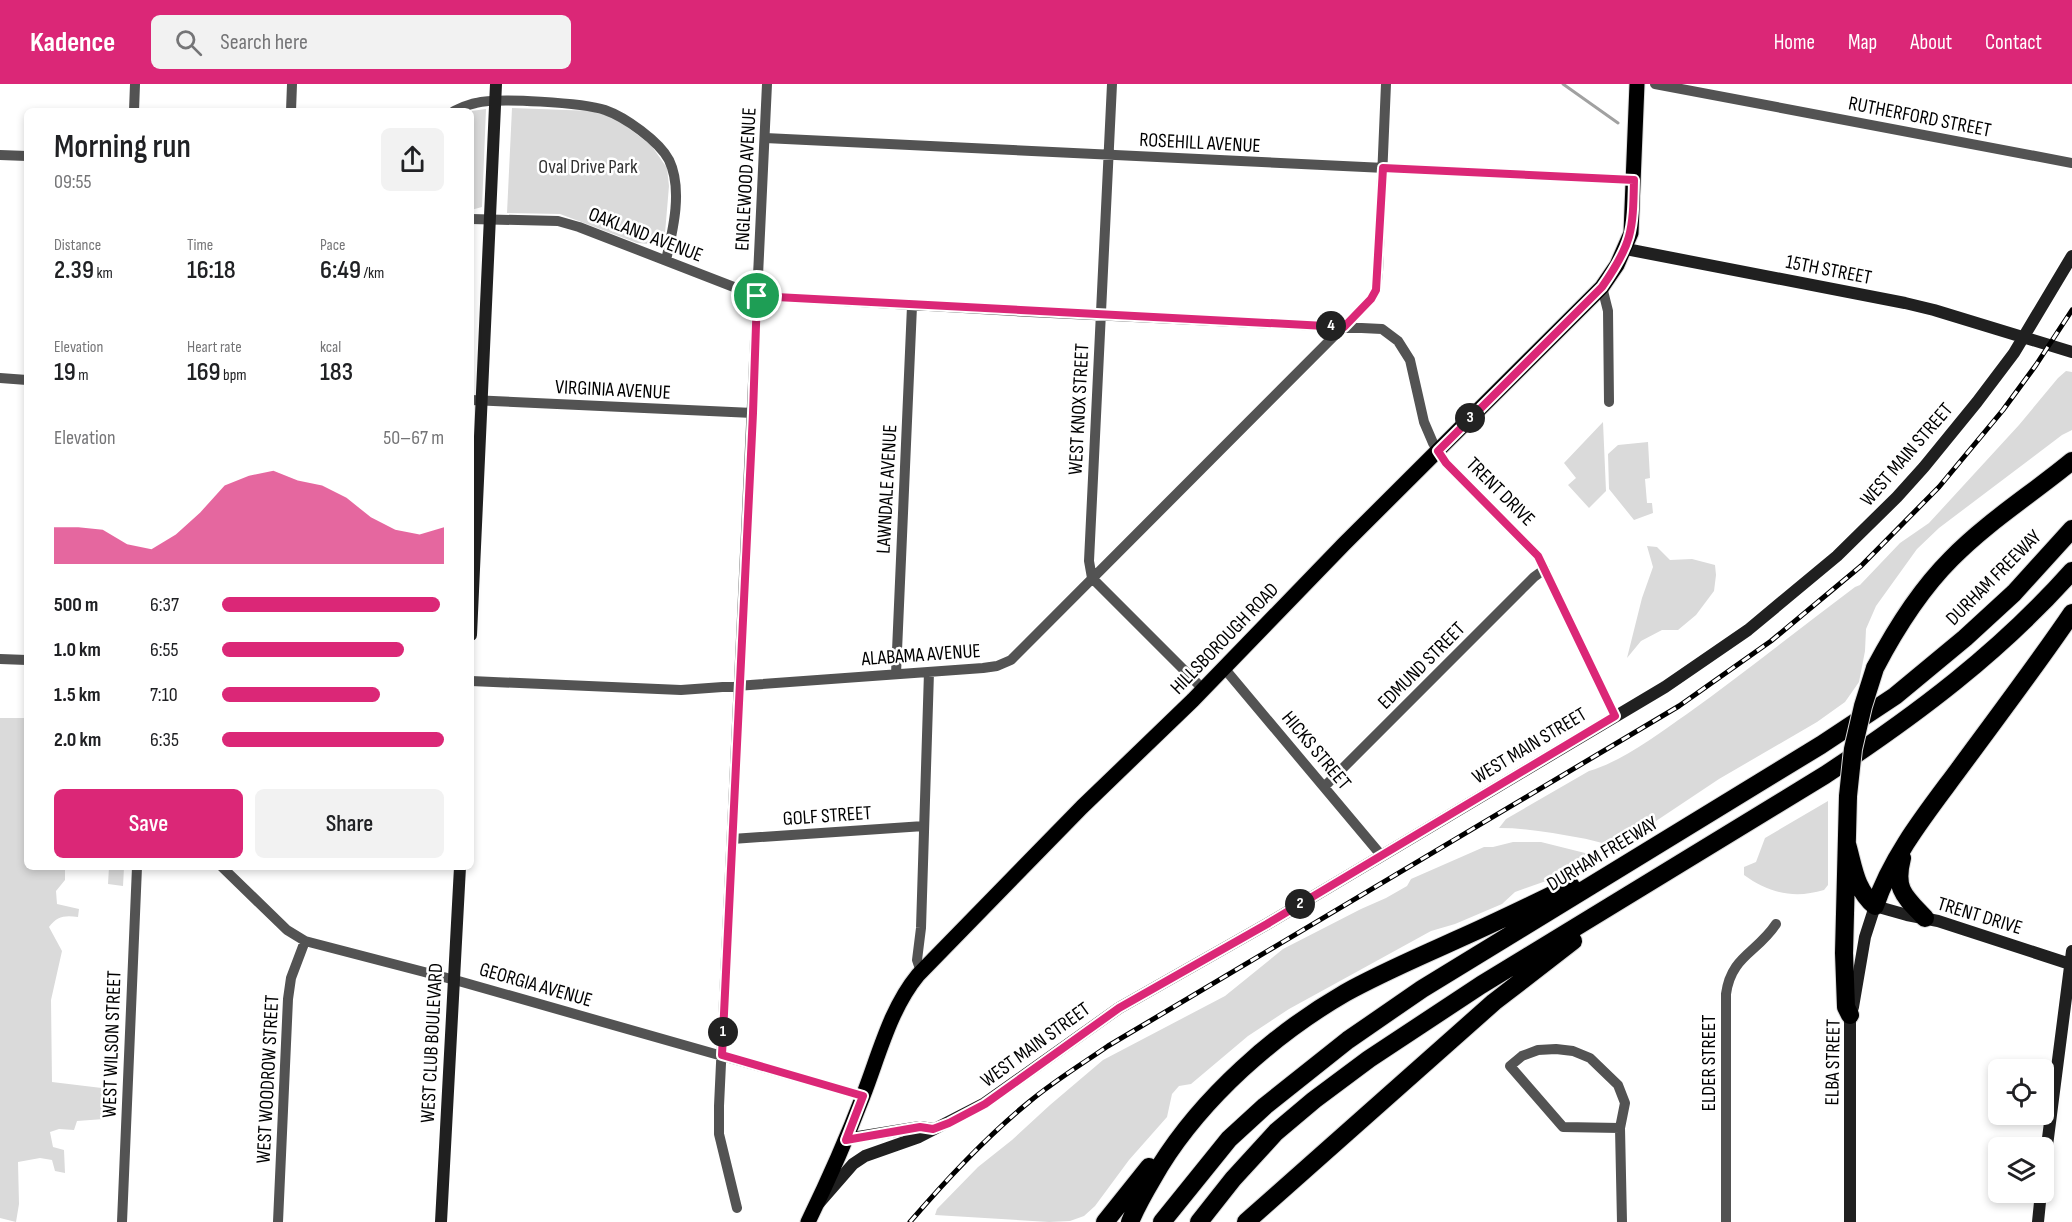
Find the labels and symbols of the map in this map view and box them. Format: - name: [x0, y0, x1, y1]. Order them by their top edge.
- street label: RUTHERFORD STREET: [1846, 91, 1993, 143]
- street label: ENGLEWOOD AVENUE: [730, 107, 762, 251]
- street label: ROSEHILL AVENUE: [1139, 128, 1261, 158]
- park label: Oval Drive Park: [538, 155, 638, 179]
- street label: OAKLAND AVENUE: [585, 202, 706, 268]
- street label: 15TH STREET: [1784, 250, 1874, 290]
- pin: [731, 270, 782, 321]
- pin: 4: [1316, 311, 1346, 341]
- street label: WEST KNOX STREET: [1064, 343, 1094, 475]
- street label: VIRGINIA AVENUE: [555, 375, 671, 405]
- street label: WEST MAIN STREET: [1855, 398, 1958, 511]
- pin: 3: [1455, 403, 1485, 433]
- street label: LAWNDALE AVENUE: [872, 424, 902, 554]
- street label: TRENT DRIVE: [1461, 452, 1540, 531]
- street label: DURHAM FREEWAY: [1941, 525, 2047, 630]
- street label: HILLSBOROUGH ROAD: [1165, 578, 1284, 699]
- street label: EDMUND STREET: [1373, 617, 1470, 714]
- street label: ALABAMA AVENUE: [860, 639, 981, 671]
- street label: WEST MAIN STREET: [1468, 702, 1591, 789]
- street label: HICKS STREET: [1276, 707, 1356, 795]
- street label: GOLF STREET: [782, 801, 872, 831]
- street label: DURHAM FREEWAY: [1543, 811, 1663, 896]
- pin: 2: [1285, 889, 1315, 919]
- street label: TRENT DRIVE: [1934, 892, 2025, 940]
- street label: GEORGIA AVENUE: [477, 957, 595, 1013]
- street label: WEST CLUB BOULEVARD: [416, 962, 448, 1124]
- street label: WEST WILSON STREET: [97, 970, 127, 1118]
- street label: WEST WOODROW STREET: [252, 994, 284, 1164]
- street label: WEST MAIN STREET: [976, 997, 1095, 1092]
- street label: ELDER STREET: [1697, 1015, 1721, 1111]
- pin: 1: [708, 1017, 738, 1047]
- street label: ELBA STREET: [1820, 1019, 1846, 1106]

